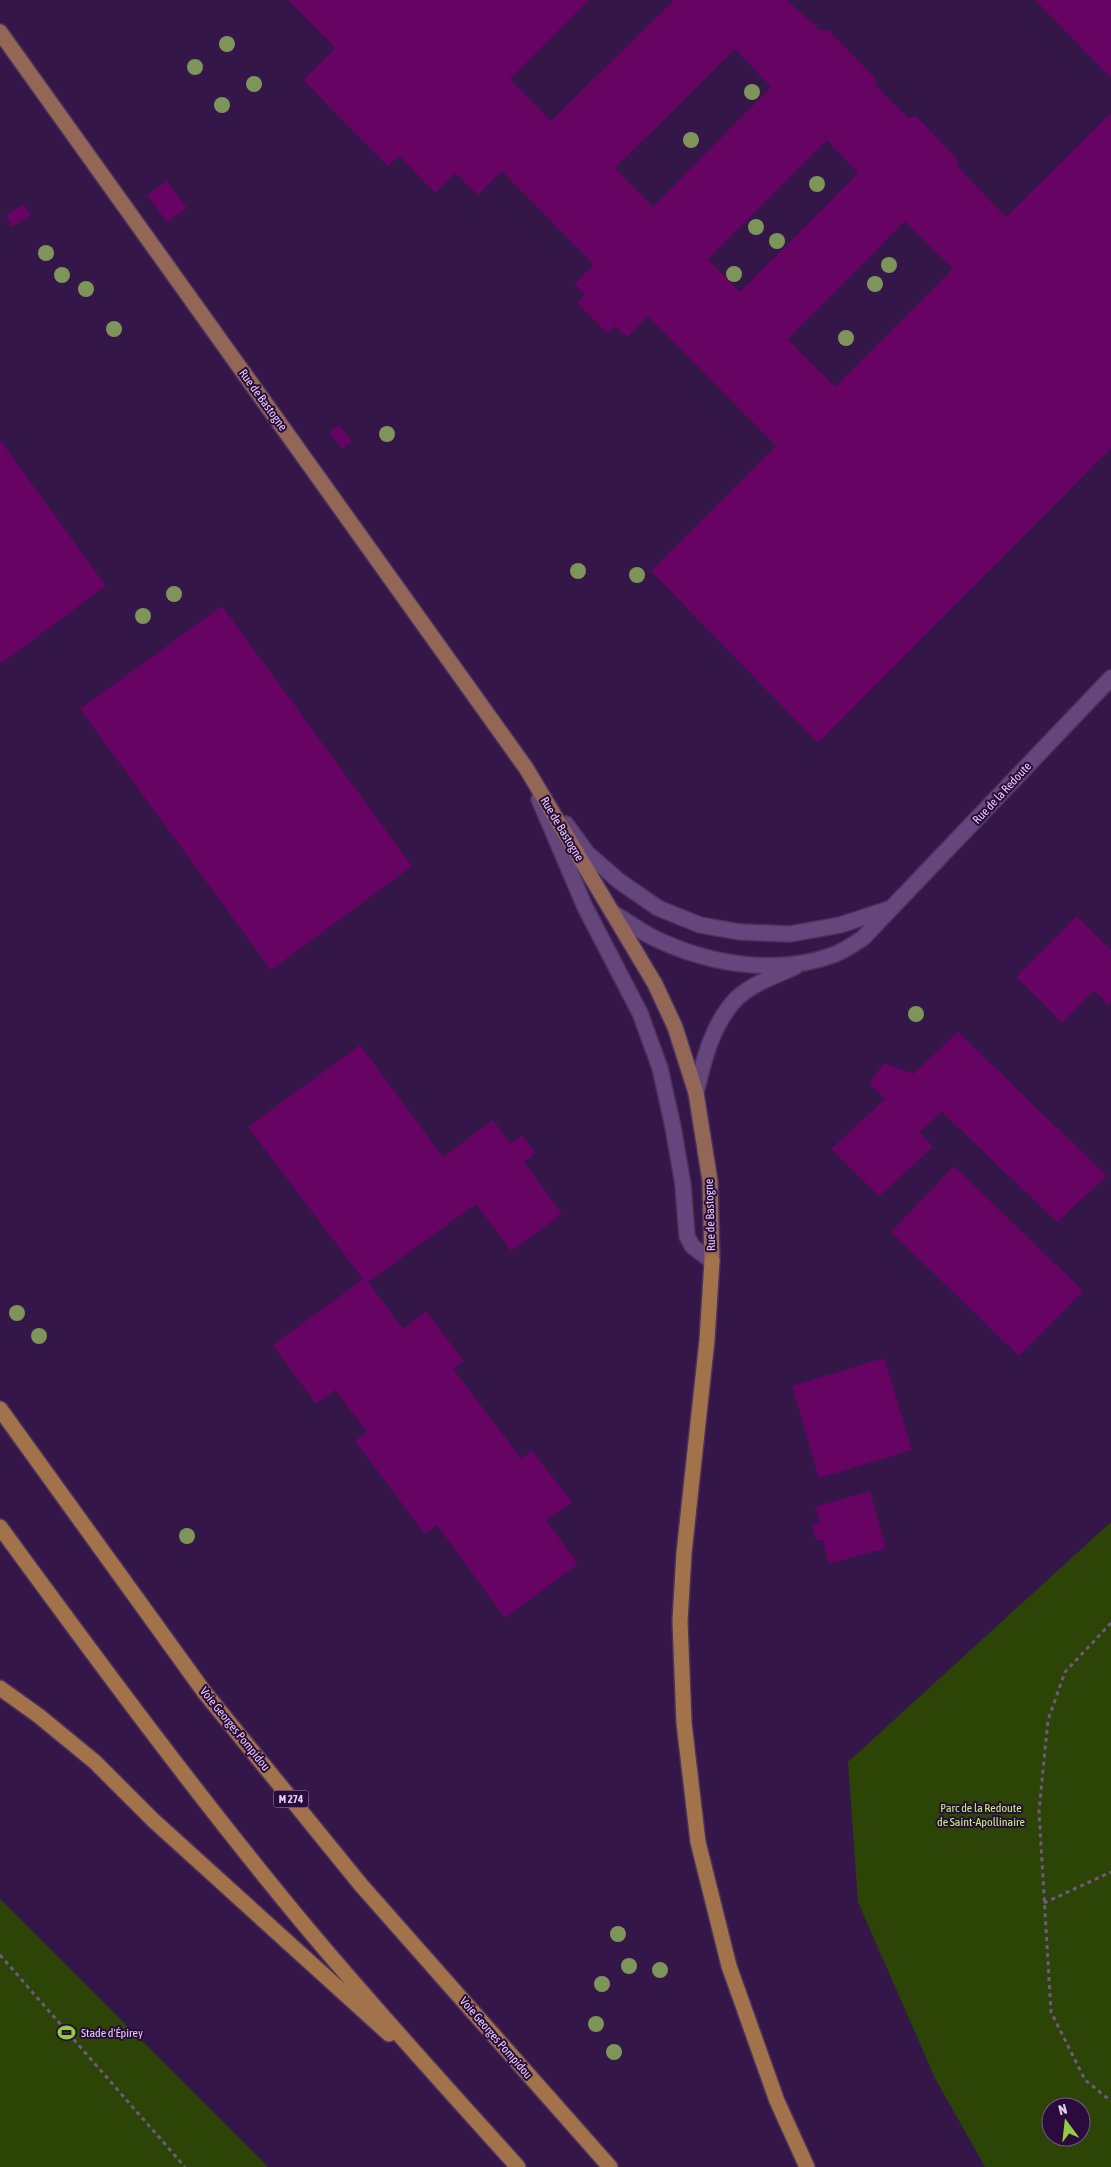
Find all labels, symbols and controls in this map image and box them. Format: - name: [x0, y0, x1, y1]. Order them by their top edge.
- street label: Rue de Bastogne: [236, 367, 290, 433]
- street label: Rue de la Redoute: [970, 759, 1034, 827]
- street label: Rue de Bastogne: [537, 794, 587, 864]
- street label: Rue de Bastogne: [702, 1178, 718, 1252]
- street label: Voie Georges Pompidou: [197, 1684, 273, 1774]
- road number: M 274: [274, 1790, 308, 1808]
- park label: Parc de la Redoute de Saint-Apollinaire: [937, 1801, 1025, 1829]
- street label: Voie Georges Pompidou: [457, 1994, 535, 2082]
- sports icon: Stade d'Épirey: [57, 2023, 77, 2043]
- place label: Stade d'Épirey: [81, 2026, 143, 2040]
- north arrow: [1041, 2097, 1091, 2147]
- text: N: [1057, 2101, 1069, 2118]

